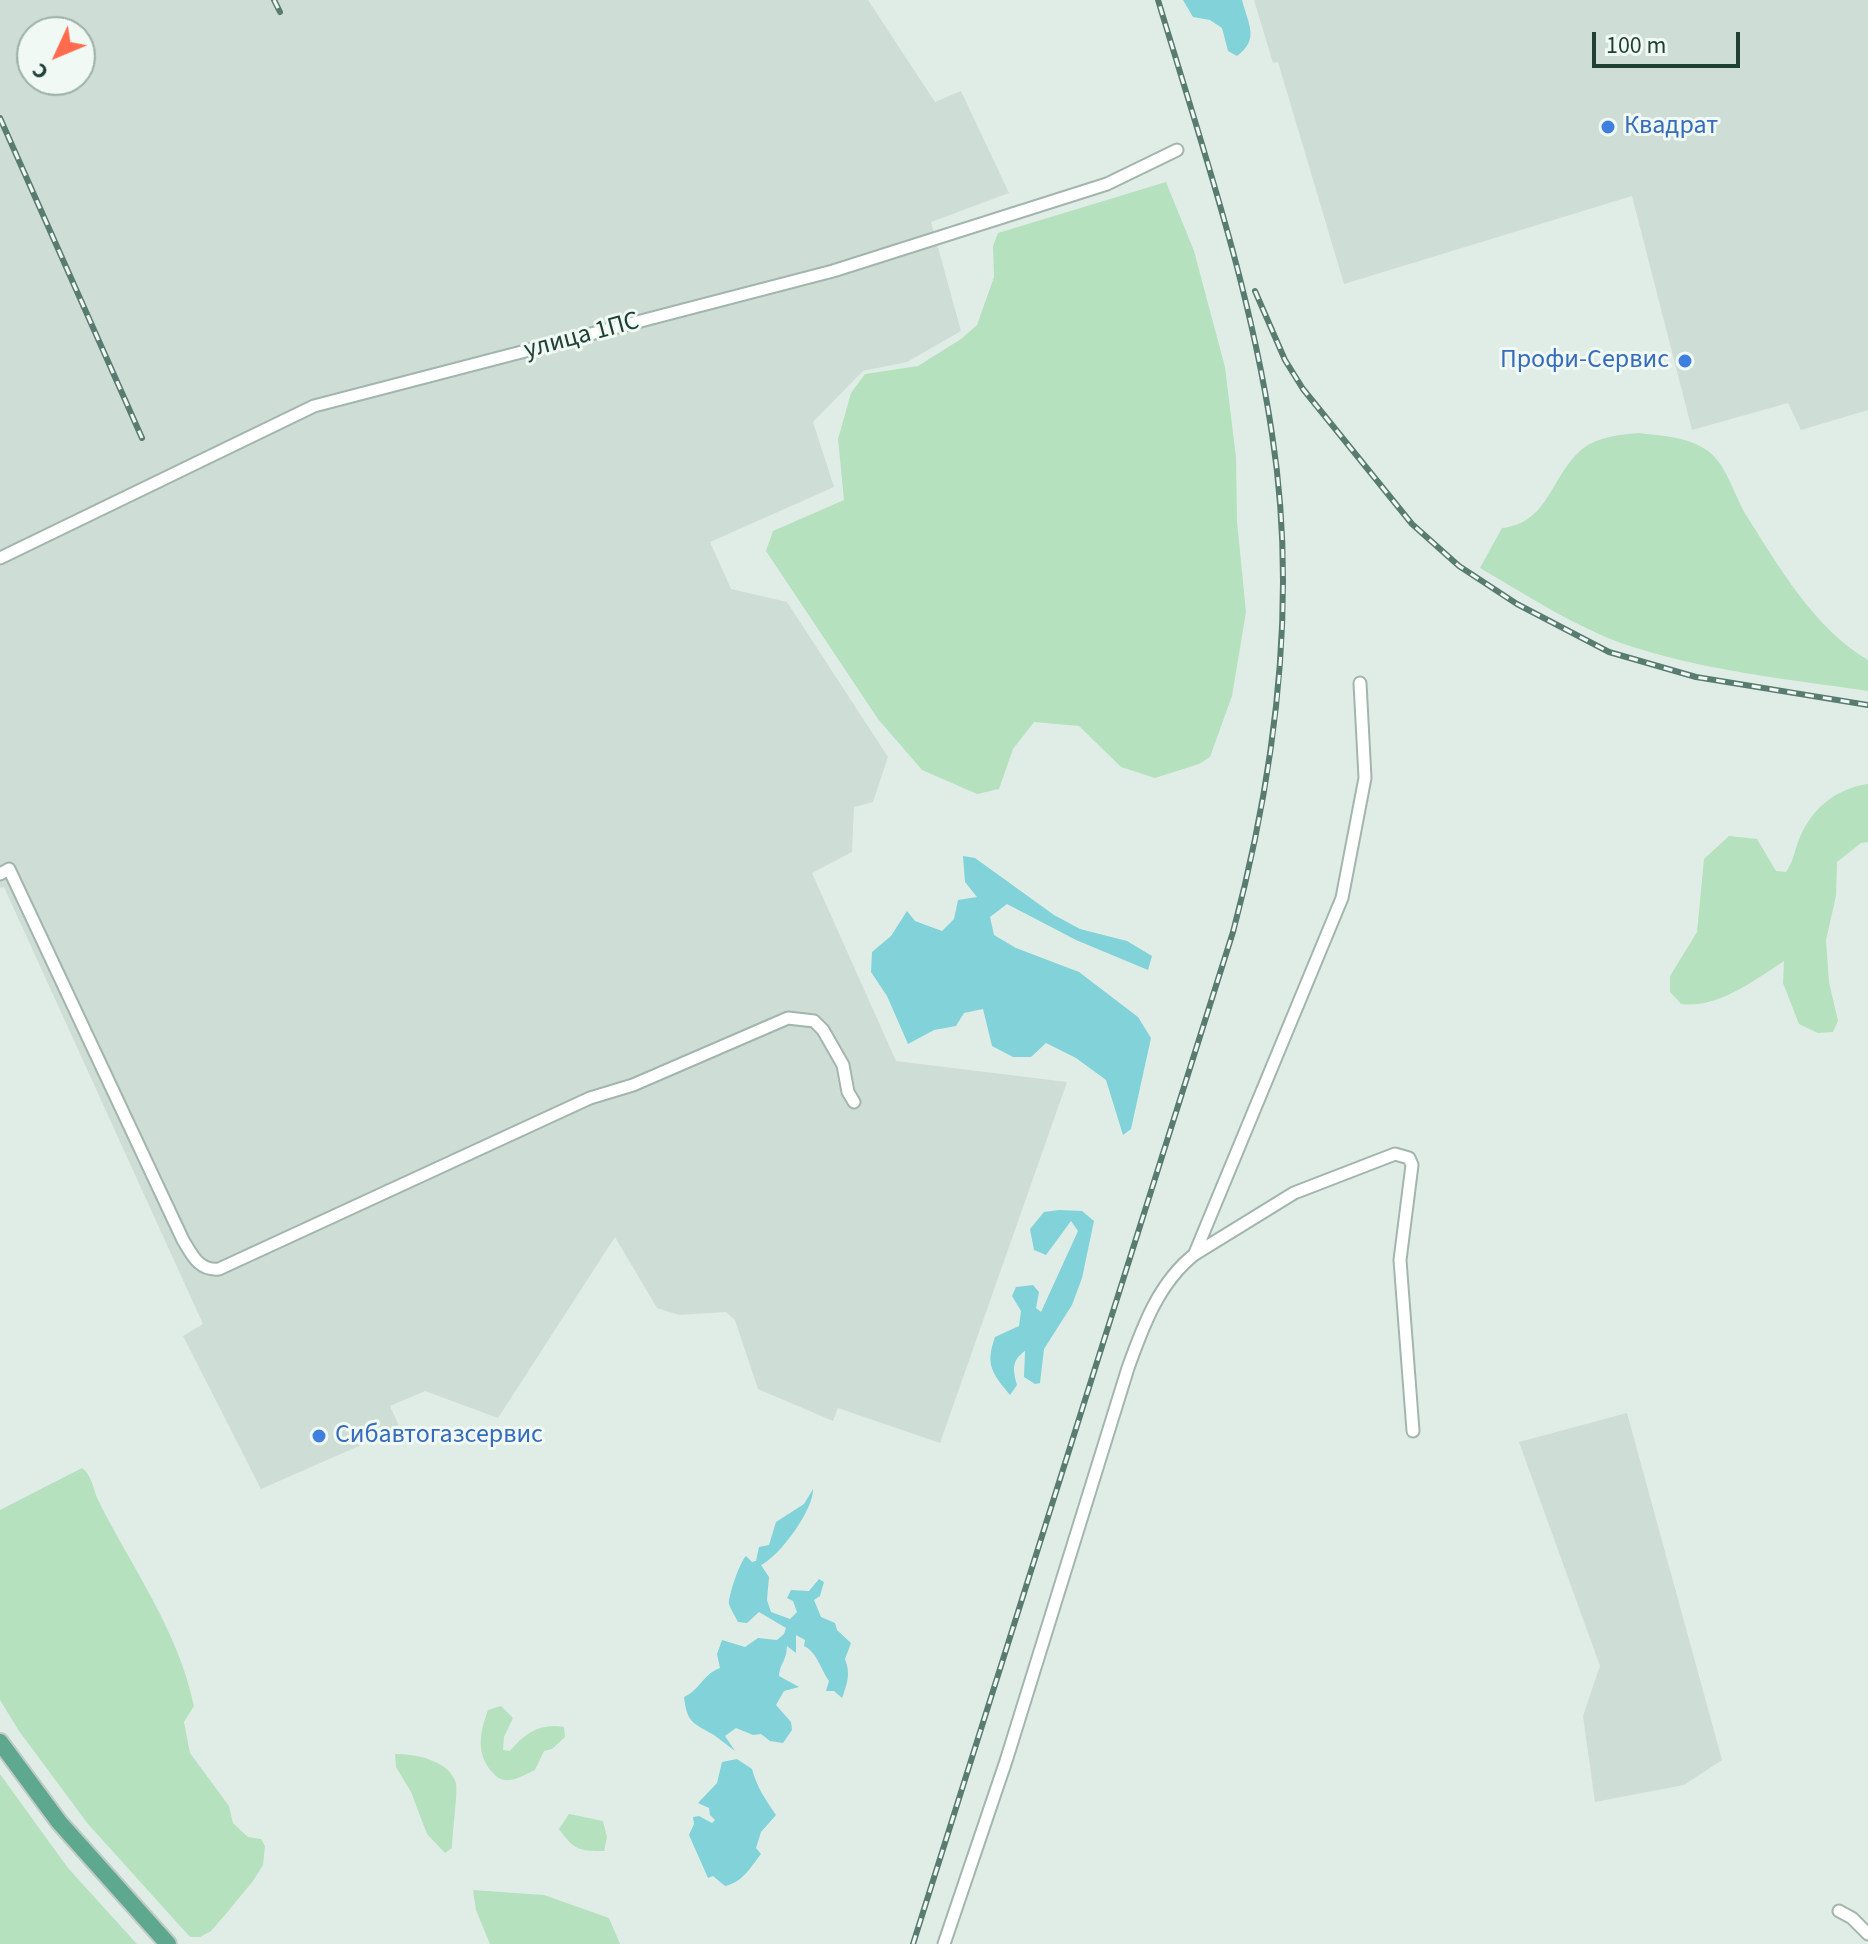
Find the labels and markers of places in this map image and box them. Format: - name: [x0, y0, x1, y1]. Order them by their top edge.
- place label: Квадрат: [1624, 111, 1718, 143]
- marker: Квадрат: [1599, 118, 1617, 136]
- place label: Профи-Сервис: [1500, 345, 1669, 377]
- marker: Профи-Сервис: [1676, 352, 1694, 370]
- place label: Сибавтогазсервис: [335, 1420, 543, 1452]
- marker: Сибавтогазсервис: [310, 1427, 328, 1445]

